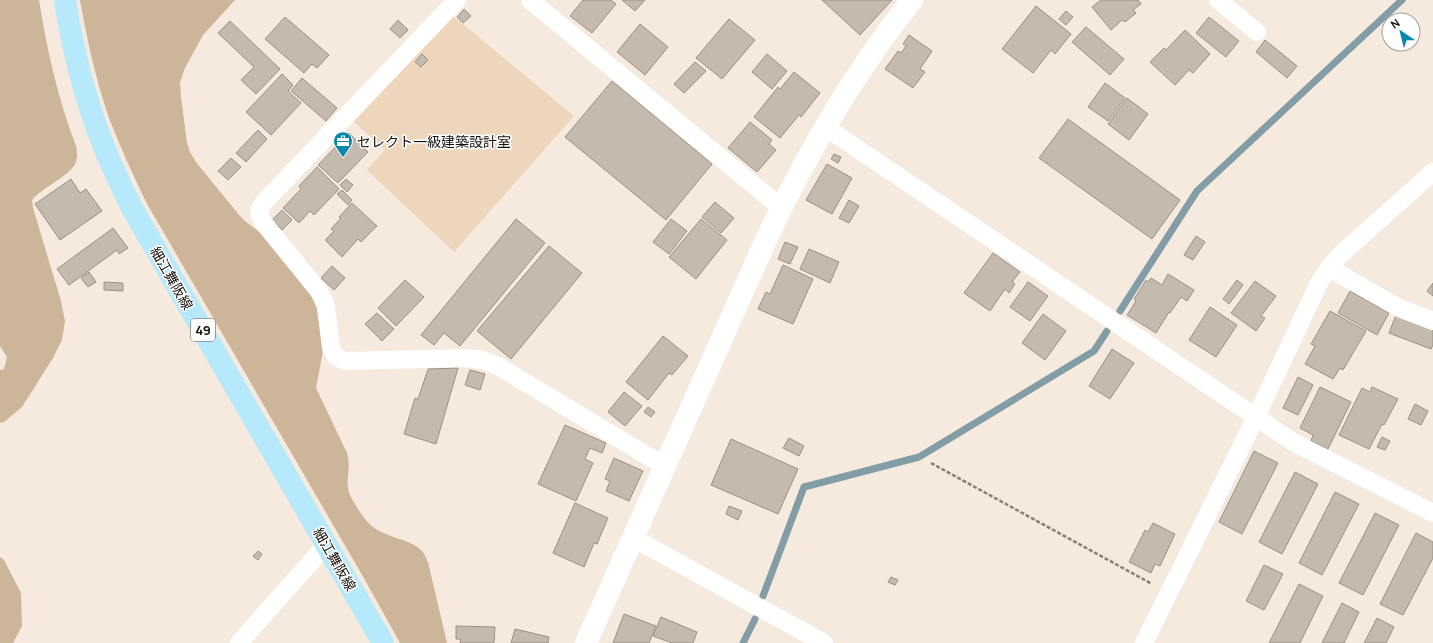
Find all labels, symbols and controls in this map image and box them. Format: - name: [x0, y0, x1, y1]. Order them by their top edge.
- north arrow: [1381, 12, 1421, 52]
- text: N: [1387, 15, 1403, 32]
- office icon: セレクト一級建築設計室: [332, 130, 354, 158]
- place label: セレクト一級建築設計室: [357, 132, 511, 151]
- street label: 細江舞阪線: [146, 243, 198, 313]
- road number: 49: [191, 319, 215, 341]
- street label: 細江舞阪線: [309, 524, 361, 594]

